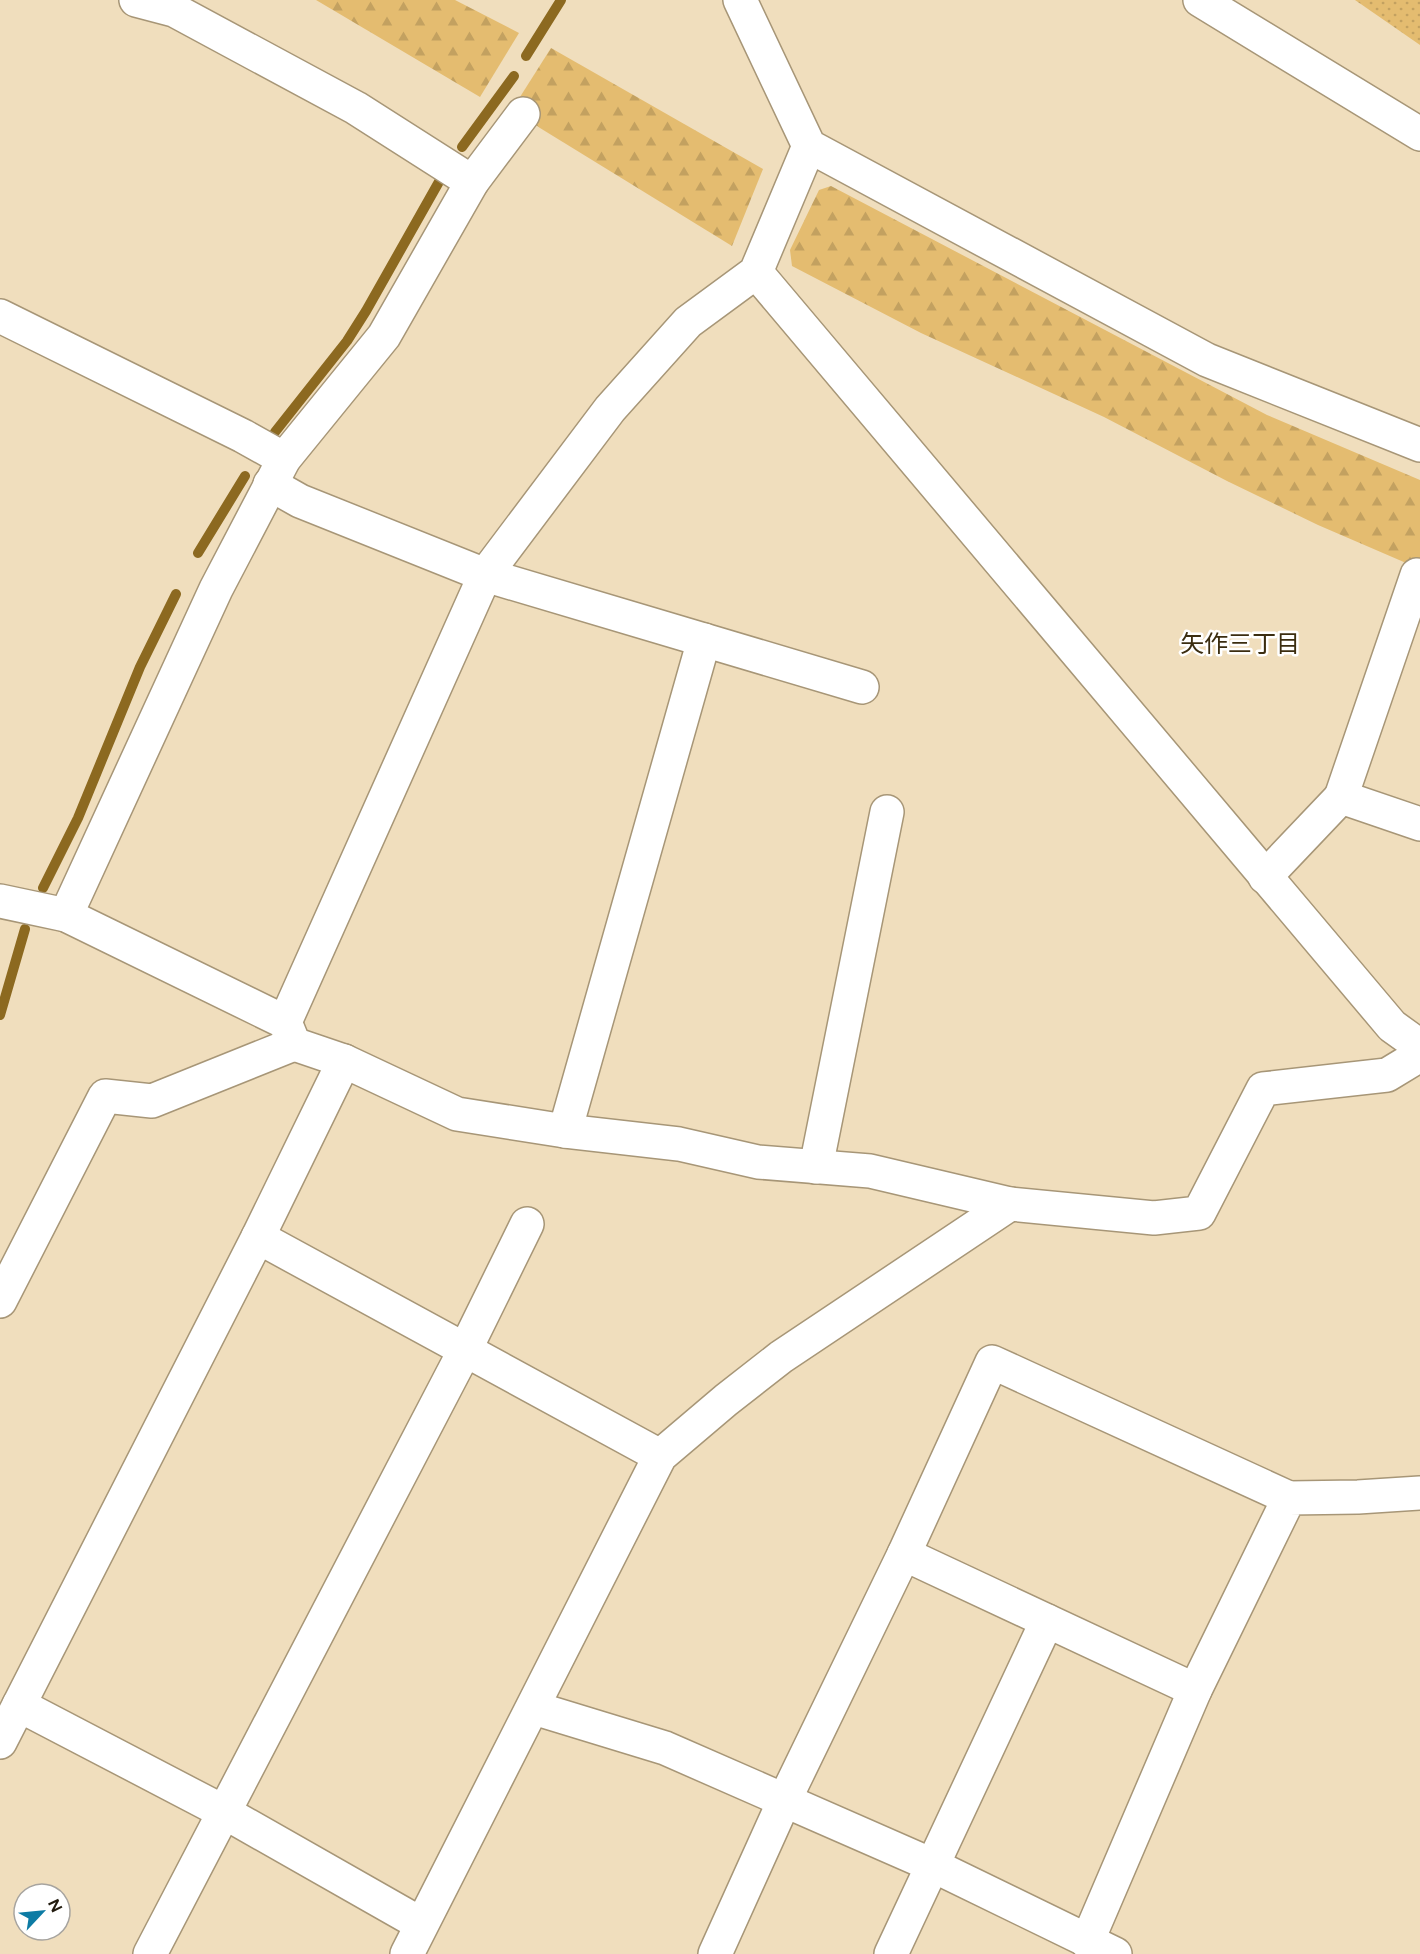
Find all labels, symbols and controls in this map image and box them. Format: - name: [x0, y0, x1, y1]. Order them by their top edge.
- district label: 矢作三丁目: [1180, 629, 1300, 658]
- north arrow: [12, 1882, 72, 1942]
- text: N: [44, 1896, 66, 1915]

